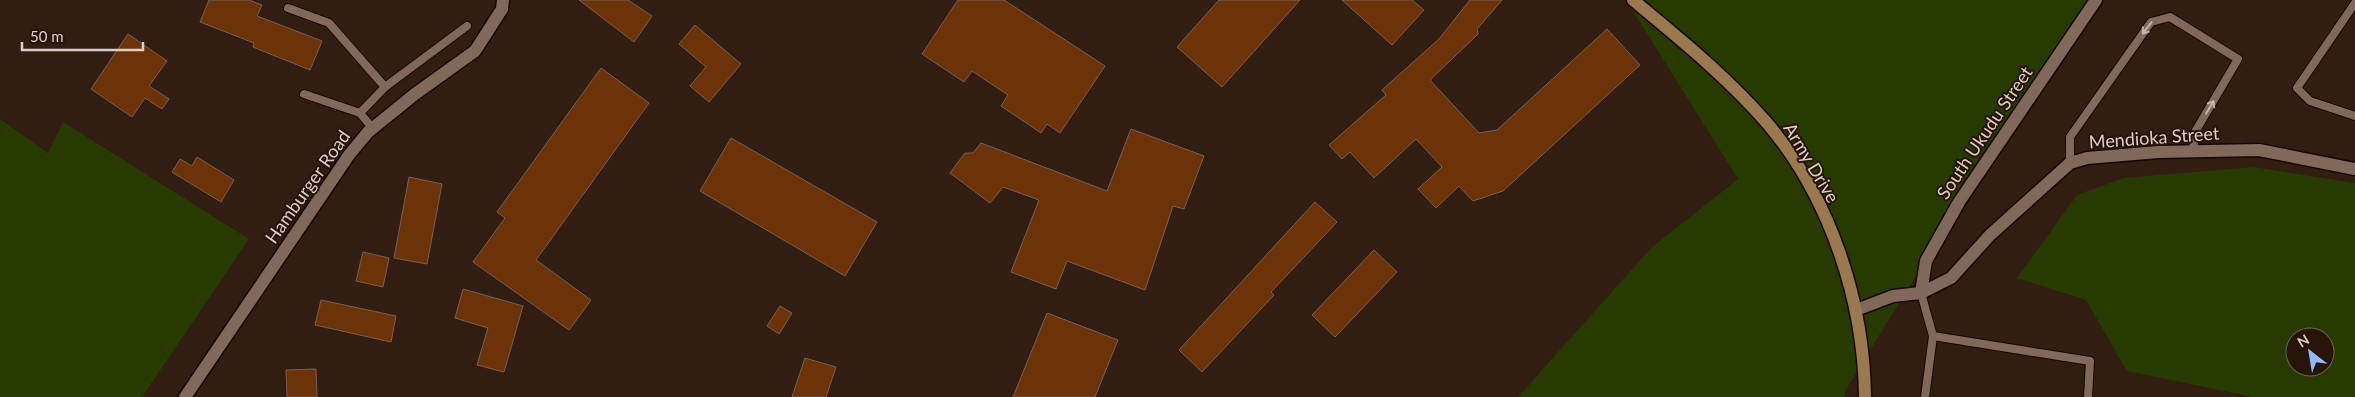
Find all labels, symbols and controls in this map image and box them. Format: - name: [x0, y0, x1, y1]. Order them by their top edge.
- scale bar: [22, 20, 144, 52]
- one-way arrow: [2142, 21, 2152, 35]
- text: 50 m: [30, 27, 64, 45]
- street label: South Ukudu Street: [1932, 61, 2037, 203]
- one-way arrow: [2205, 99, 2215, 114]
- street label: Army Drive: [1779, 118, 1844, 207]
- street label: Mendioka Street: [2088, 121, 2220, 153]
- street label: Hamburger Road: [260, 126, 354, 247]
- north arrow: [2285, 327, 2335, 377]
- text: N: [2294, 330, 2312, 350]

